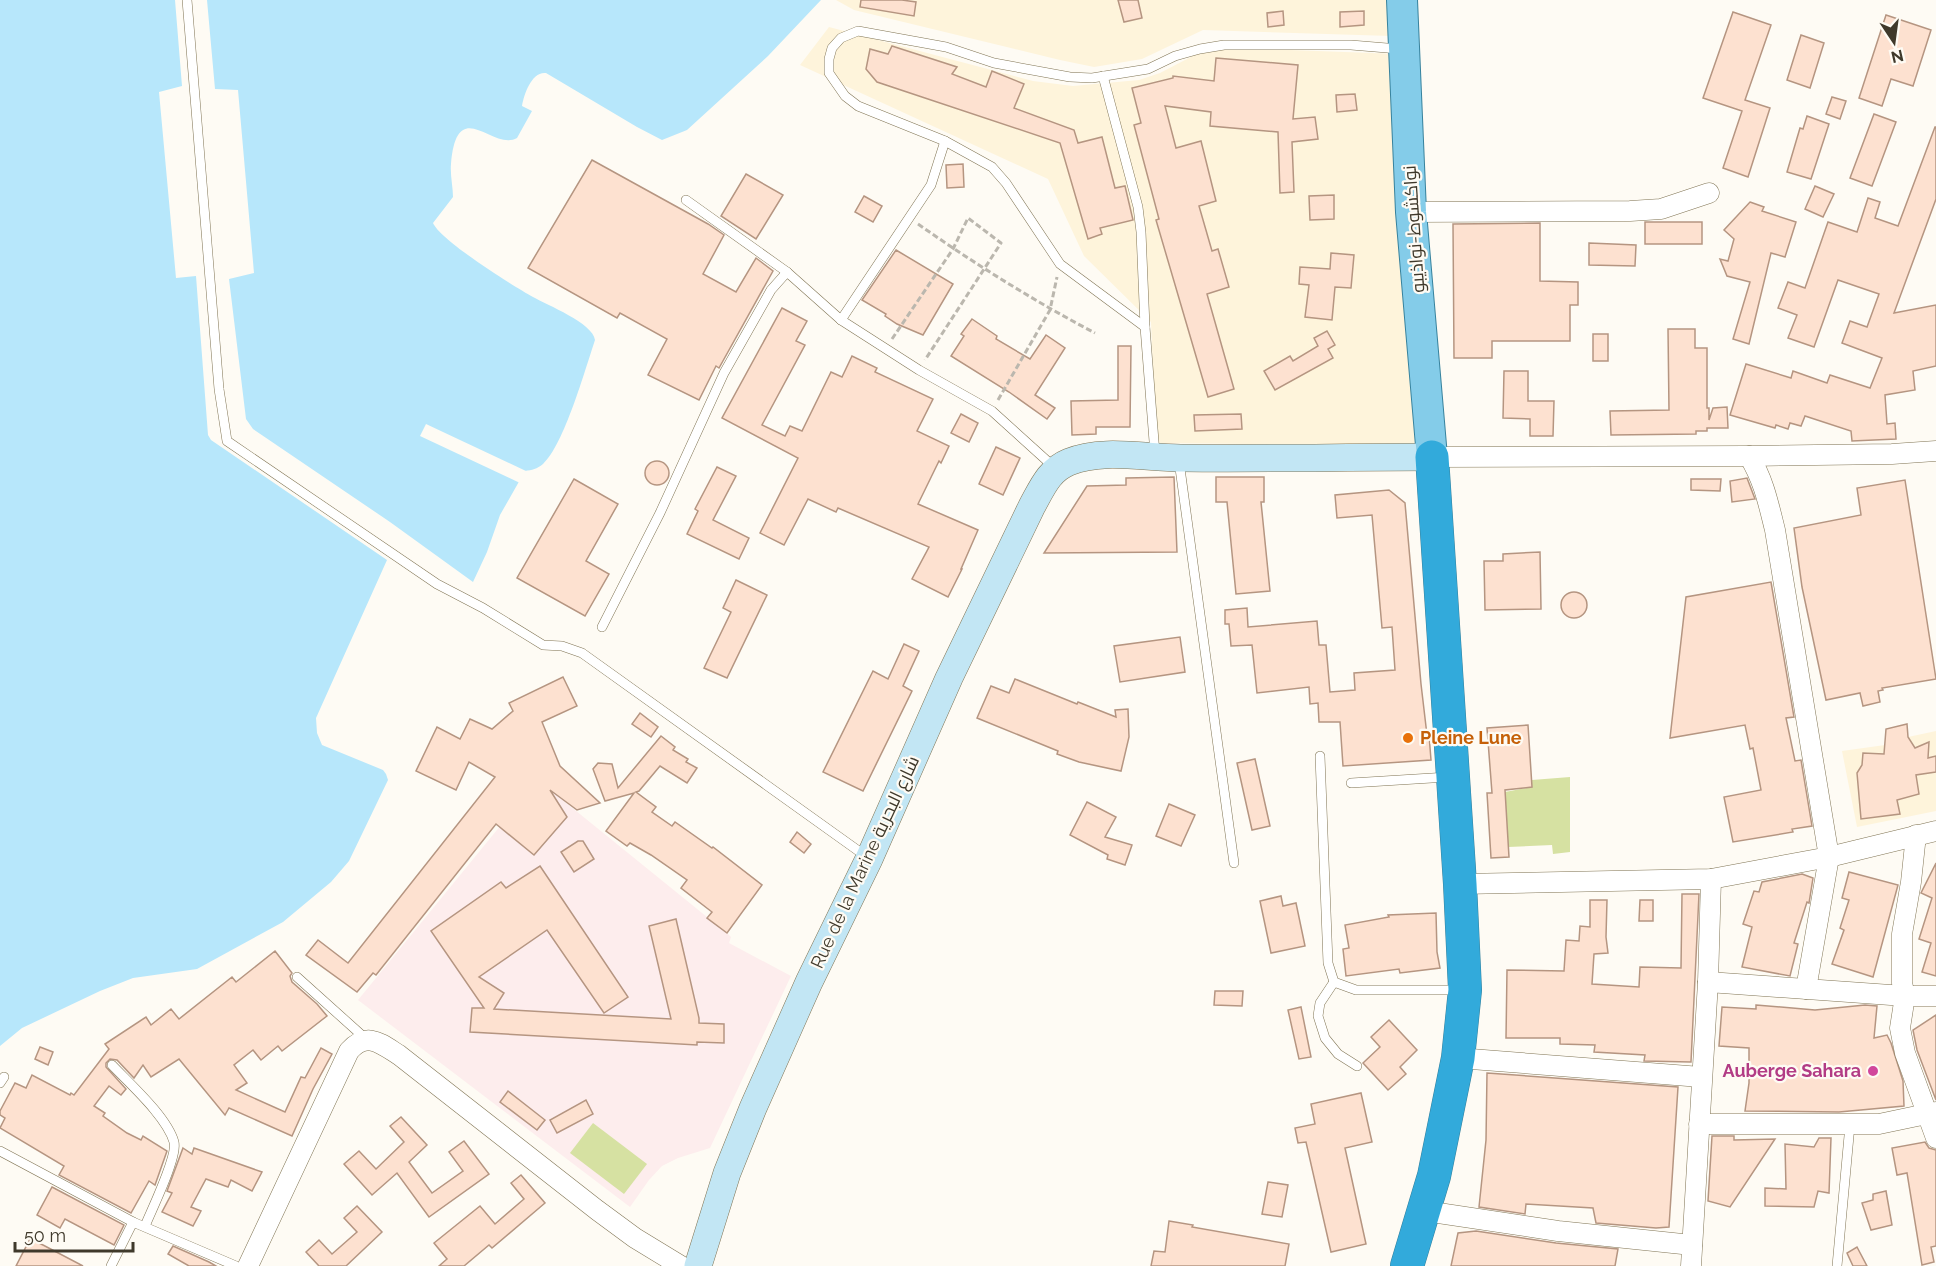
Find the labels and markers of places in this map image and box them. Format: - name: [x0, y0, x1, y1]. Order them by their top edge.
- place label: Pleine Lune: [1420, 727, 1522, 748]
- marker: Pleine Lune: [1401, 731, 1415, 745]
- place label: Auberge Sahara: [1723, 1060, 1861, 1081]
- marker: Auberge Sahara: [1866, 1064, 1880, 1078]

